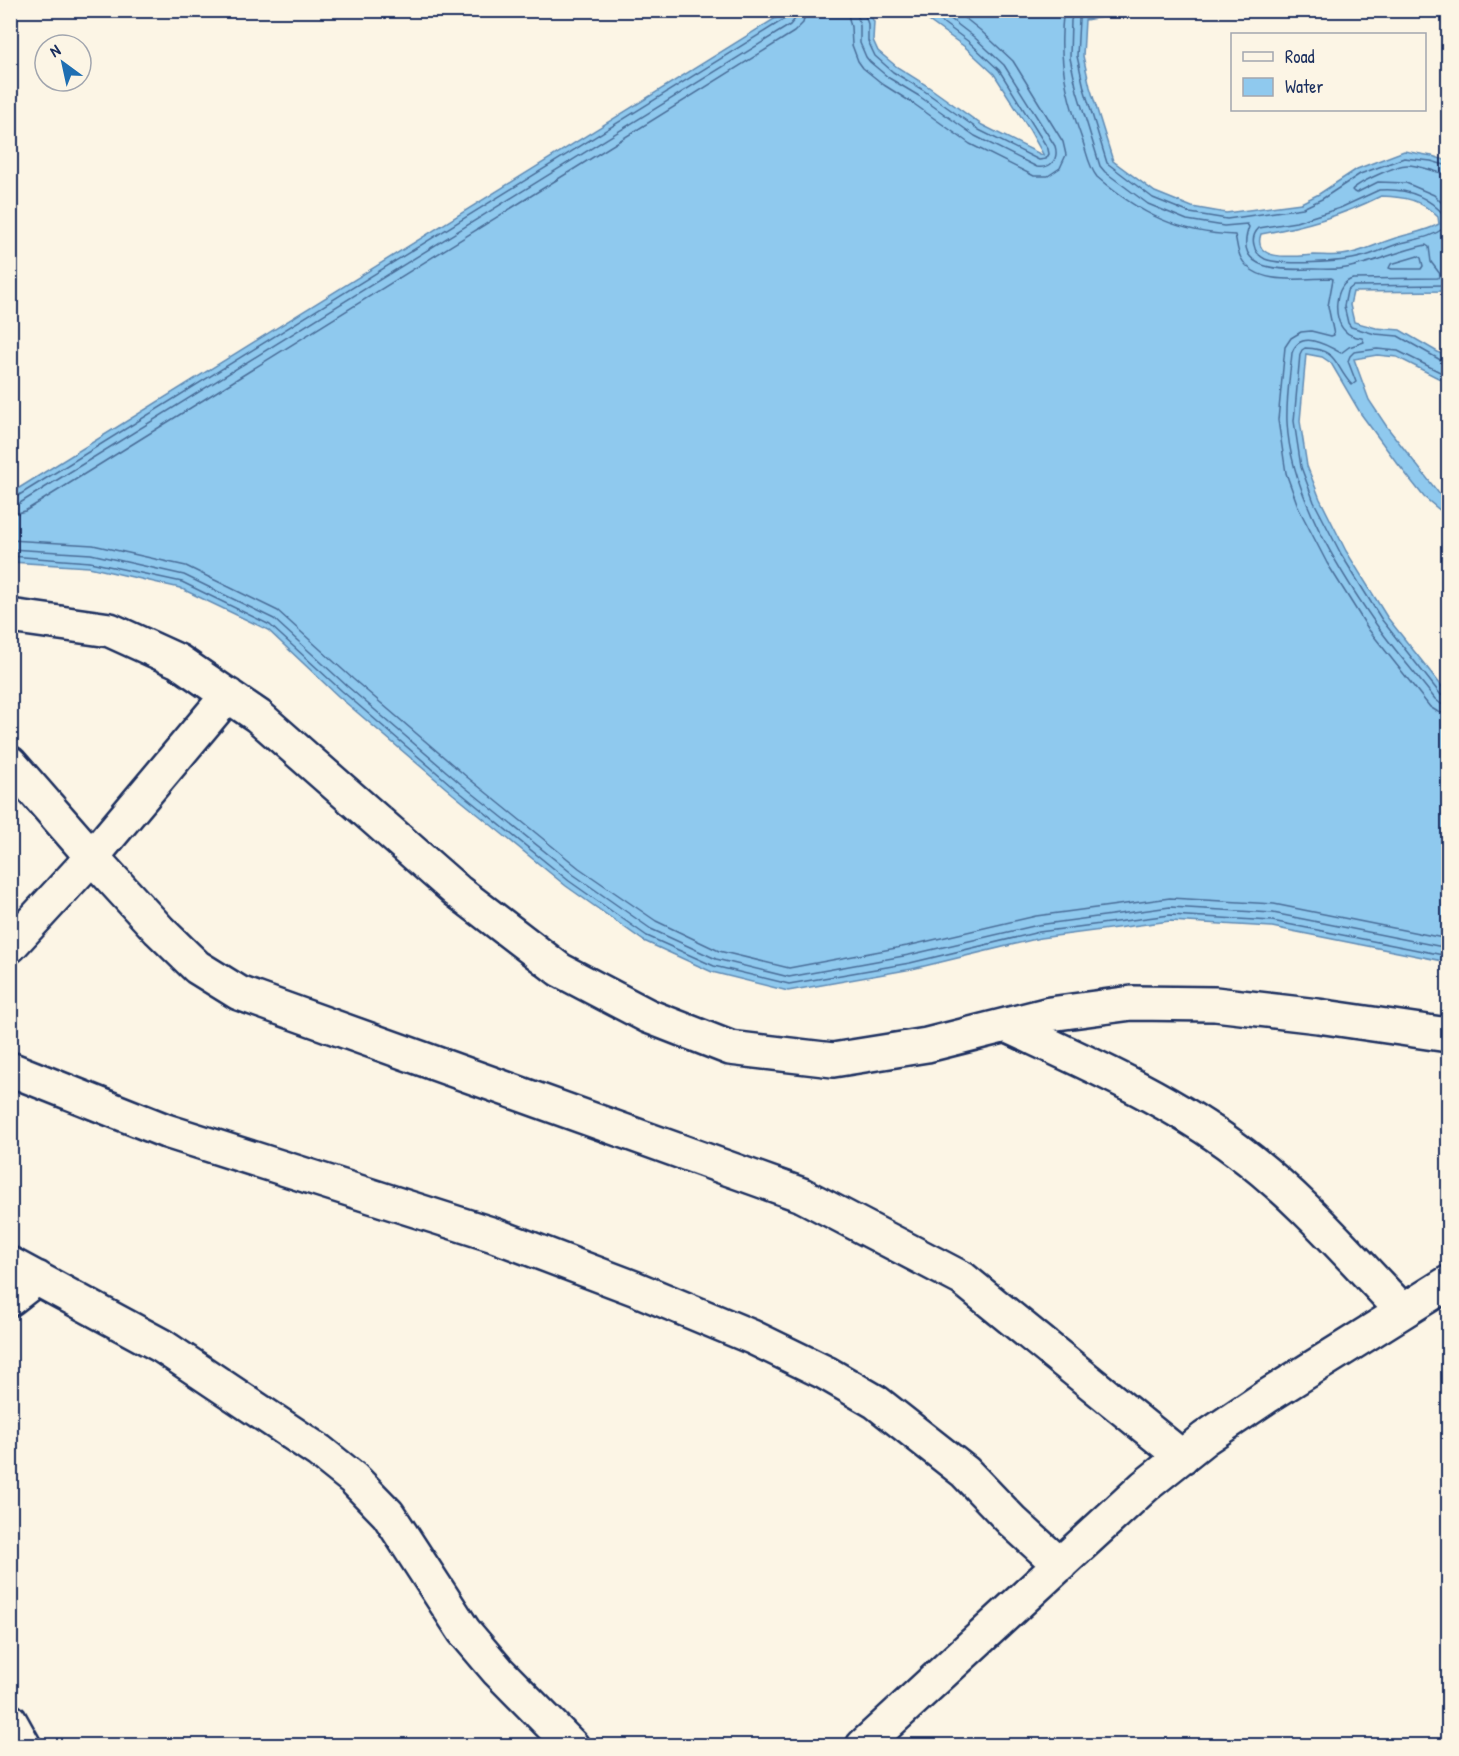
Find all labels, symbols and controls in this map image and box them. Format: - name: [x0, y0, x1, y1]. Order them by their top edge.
- north arrow: [33, 33, 93, 93]
- legend: [1231, 33, 1426, 111]
- text: N: [45, 39, 65, 62]
- text: Road: [1285, 44, 1315, 69]
- text: Water: [1285, 74, 1323, 99]

